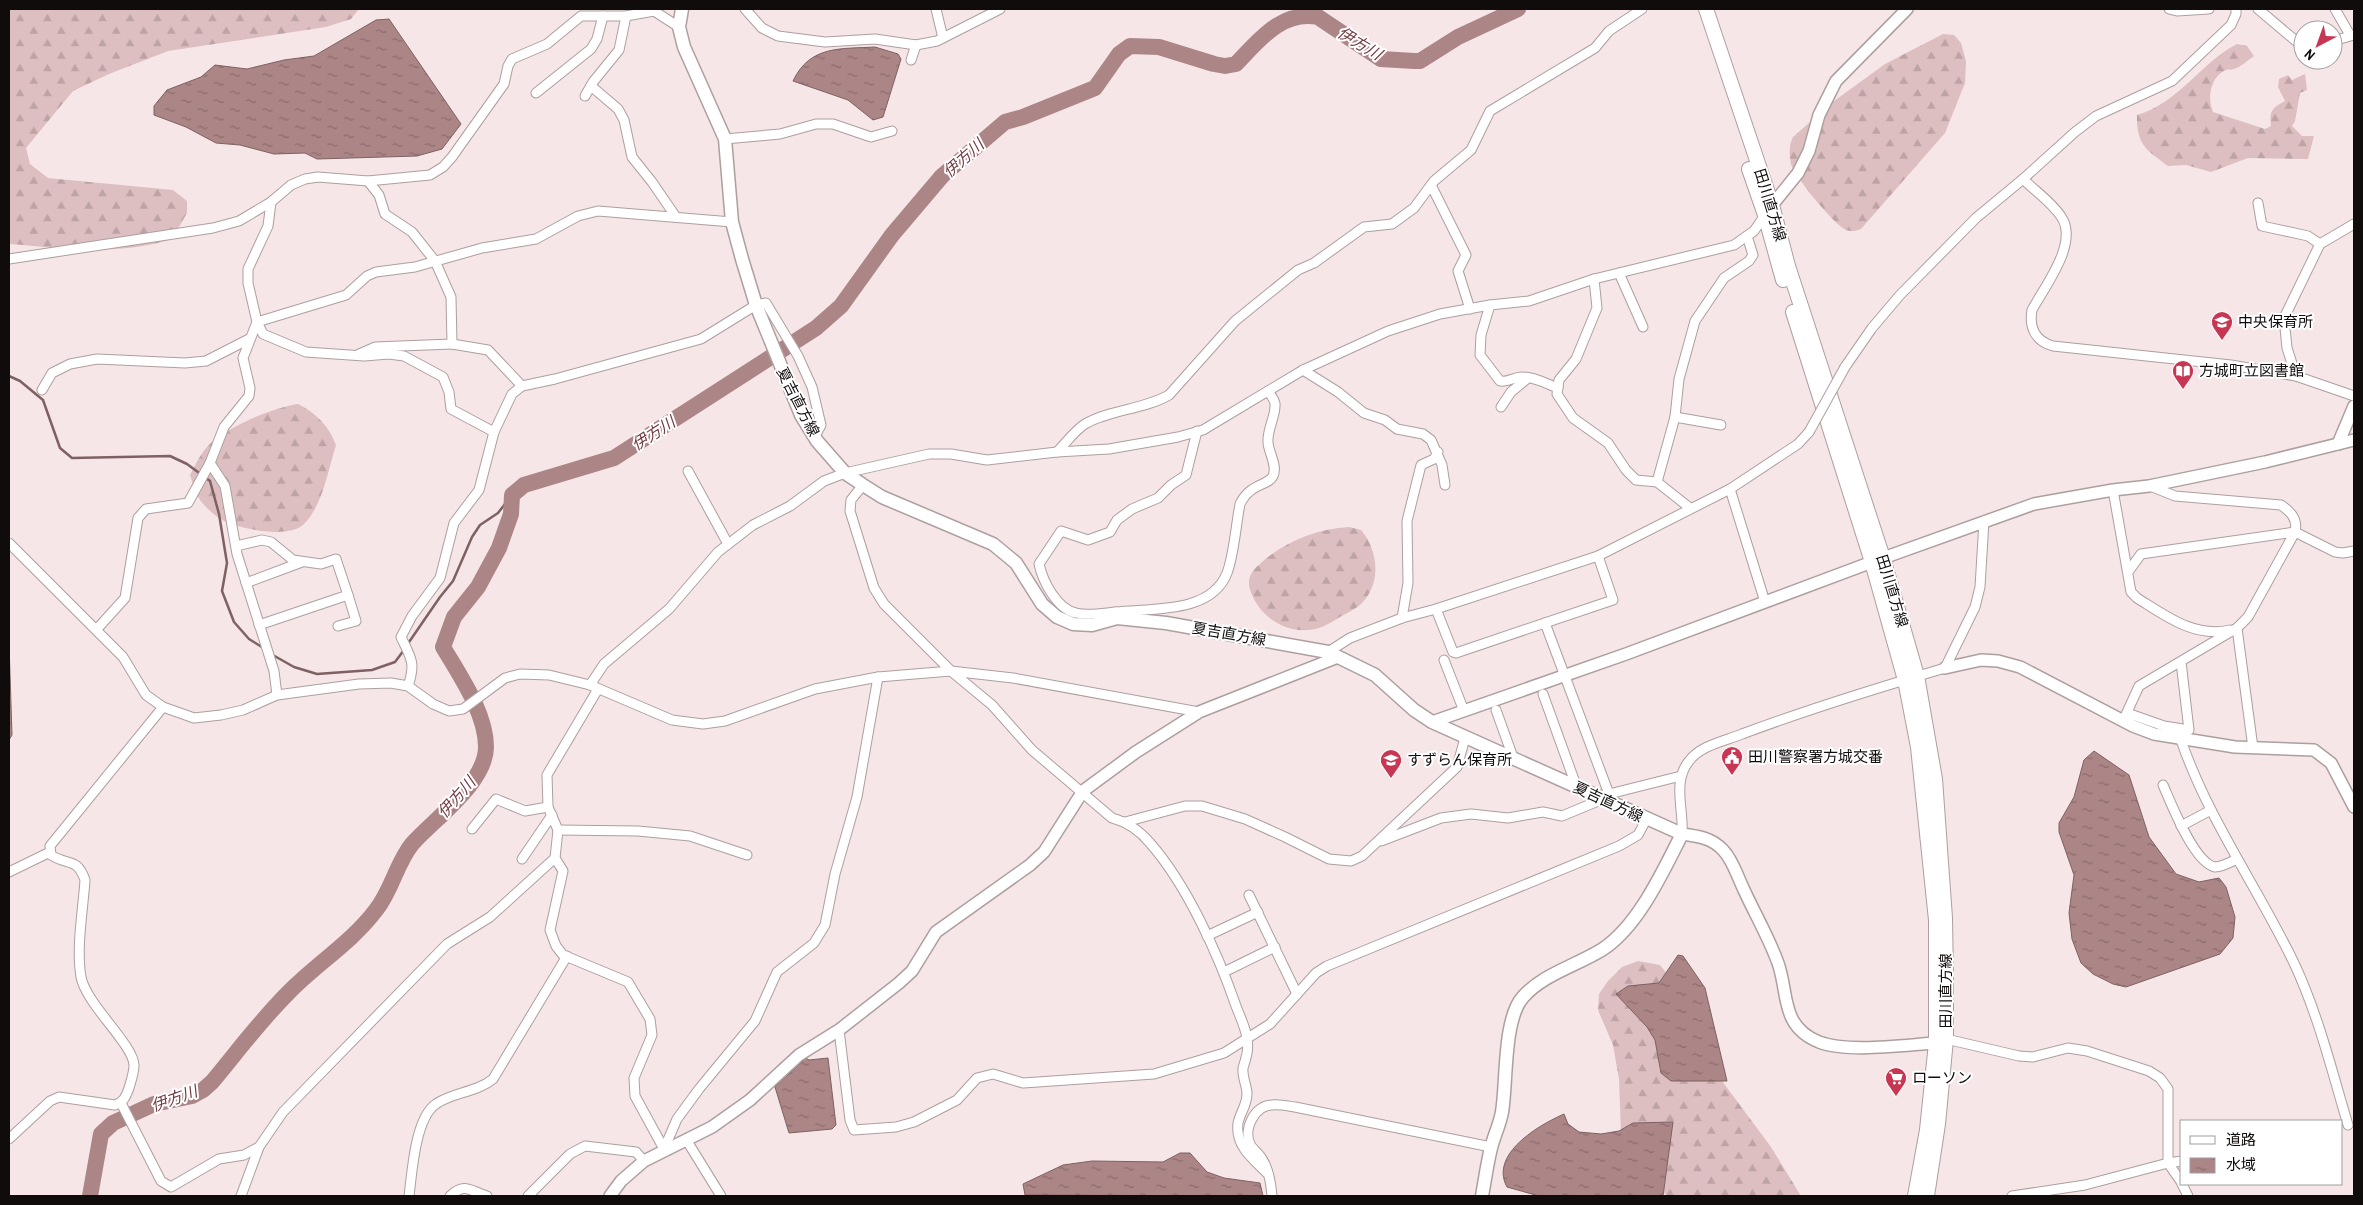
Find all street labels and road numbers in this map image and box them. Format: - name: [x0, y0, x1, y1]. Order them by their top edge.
- street label: 田川直方線: [1749, 166, 1791, 244]
- street label: 夏吉直方線: [772, 364, 825, 440]
- street label: 田川直方線: [1871, 552, 1913, 630]
- street label: 夏吉直方線: [1190, 617, 1268, 650]
- street label: 夏吉直方線: [1570, 776, 1647, 827]
- street label: 田川直方線: [1935, 953, 1956, 1029]

